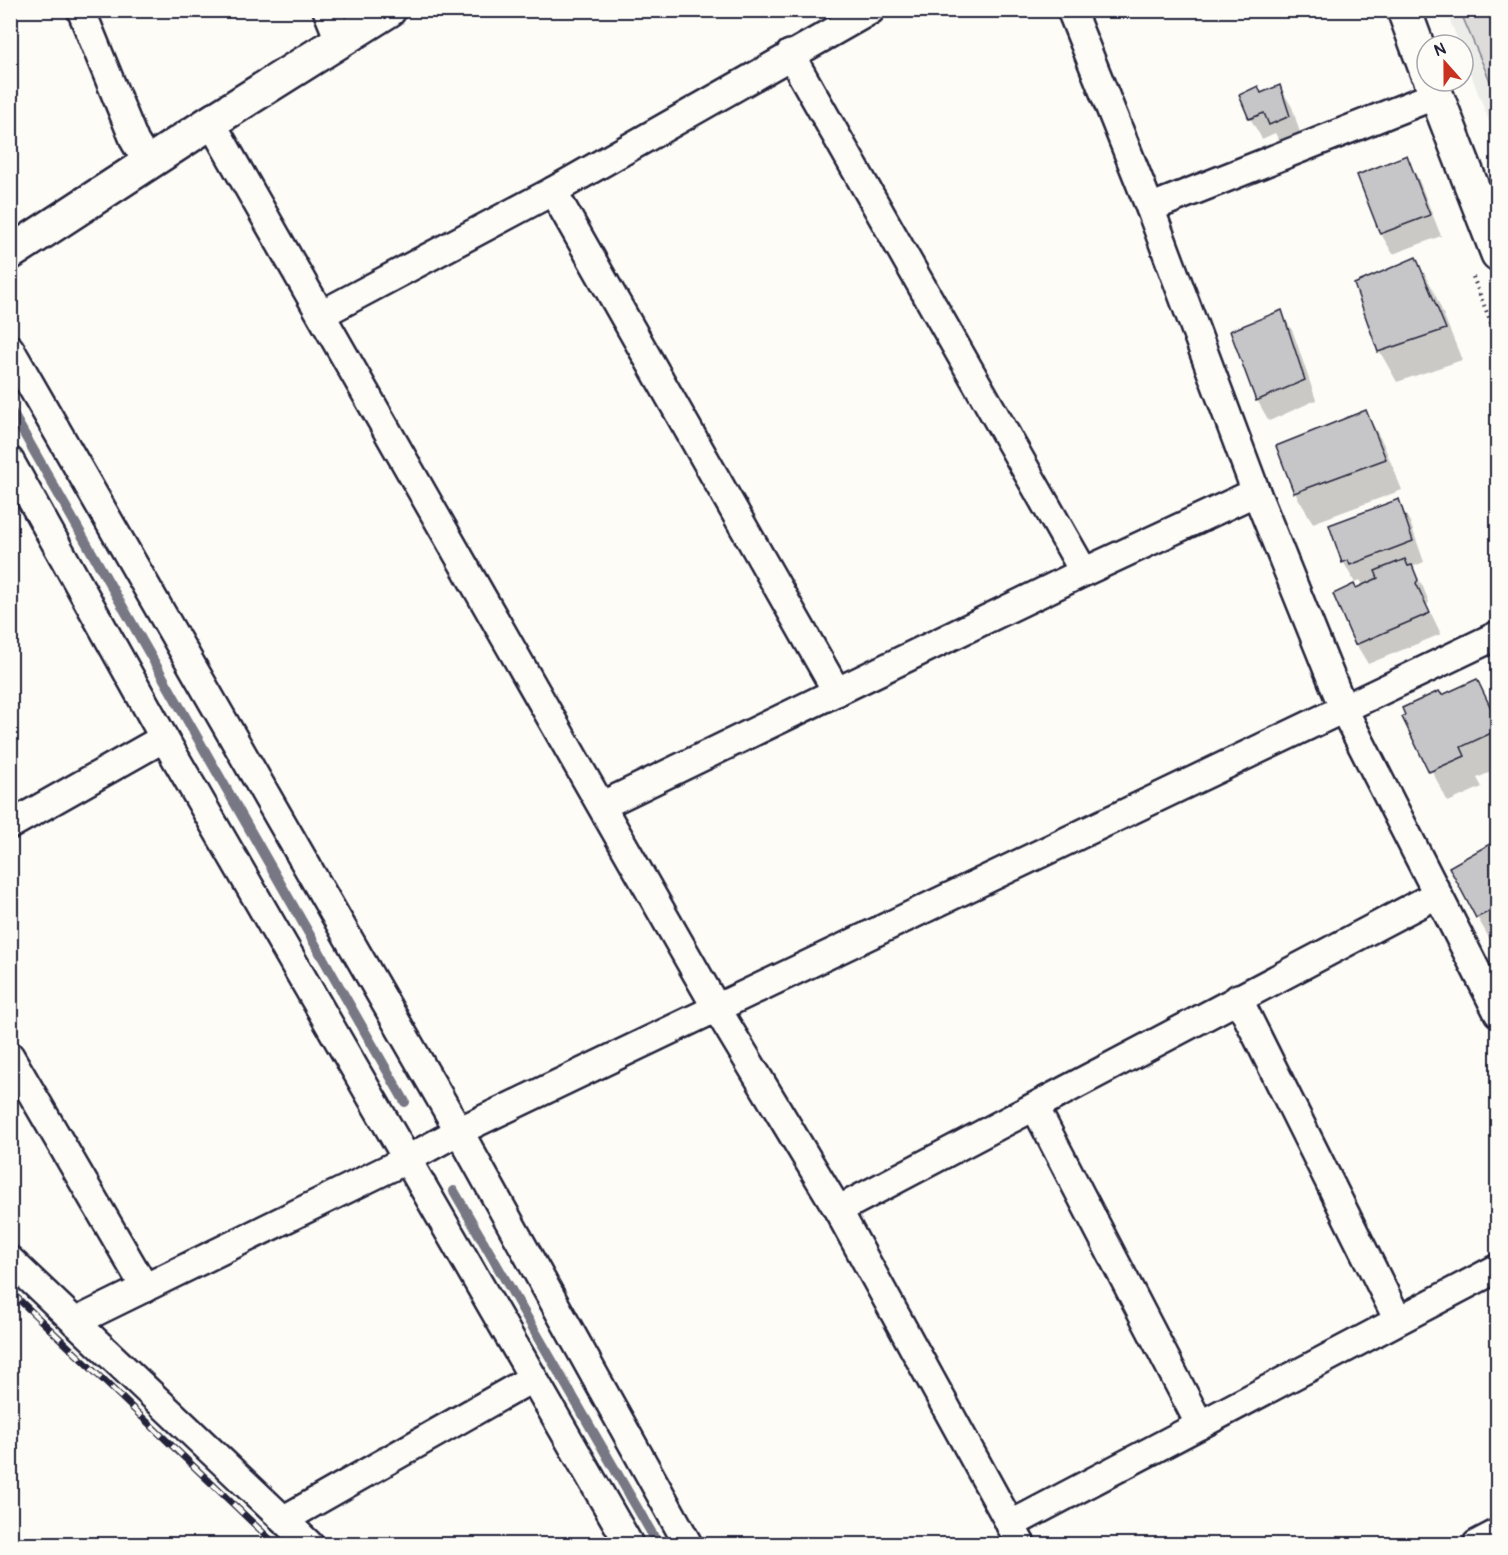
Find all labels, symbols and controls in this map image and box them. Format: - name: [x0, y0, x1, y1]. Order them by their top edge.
- north arrow: [1415, 33, 1475, 93]
- text: N: [1431, 39, 1449, 61]

